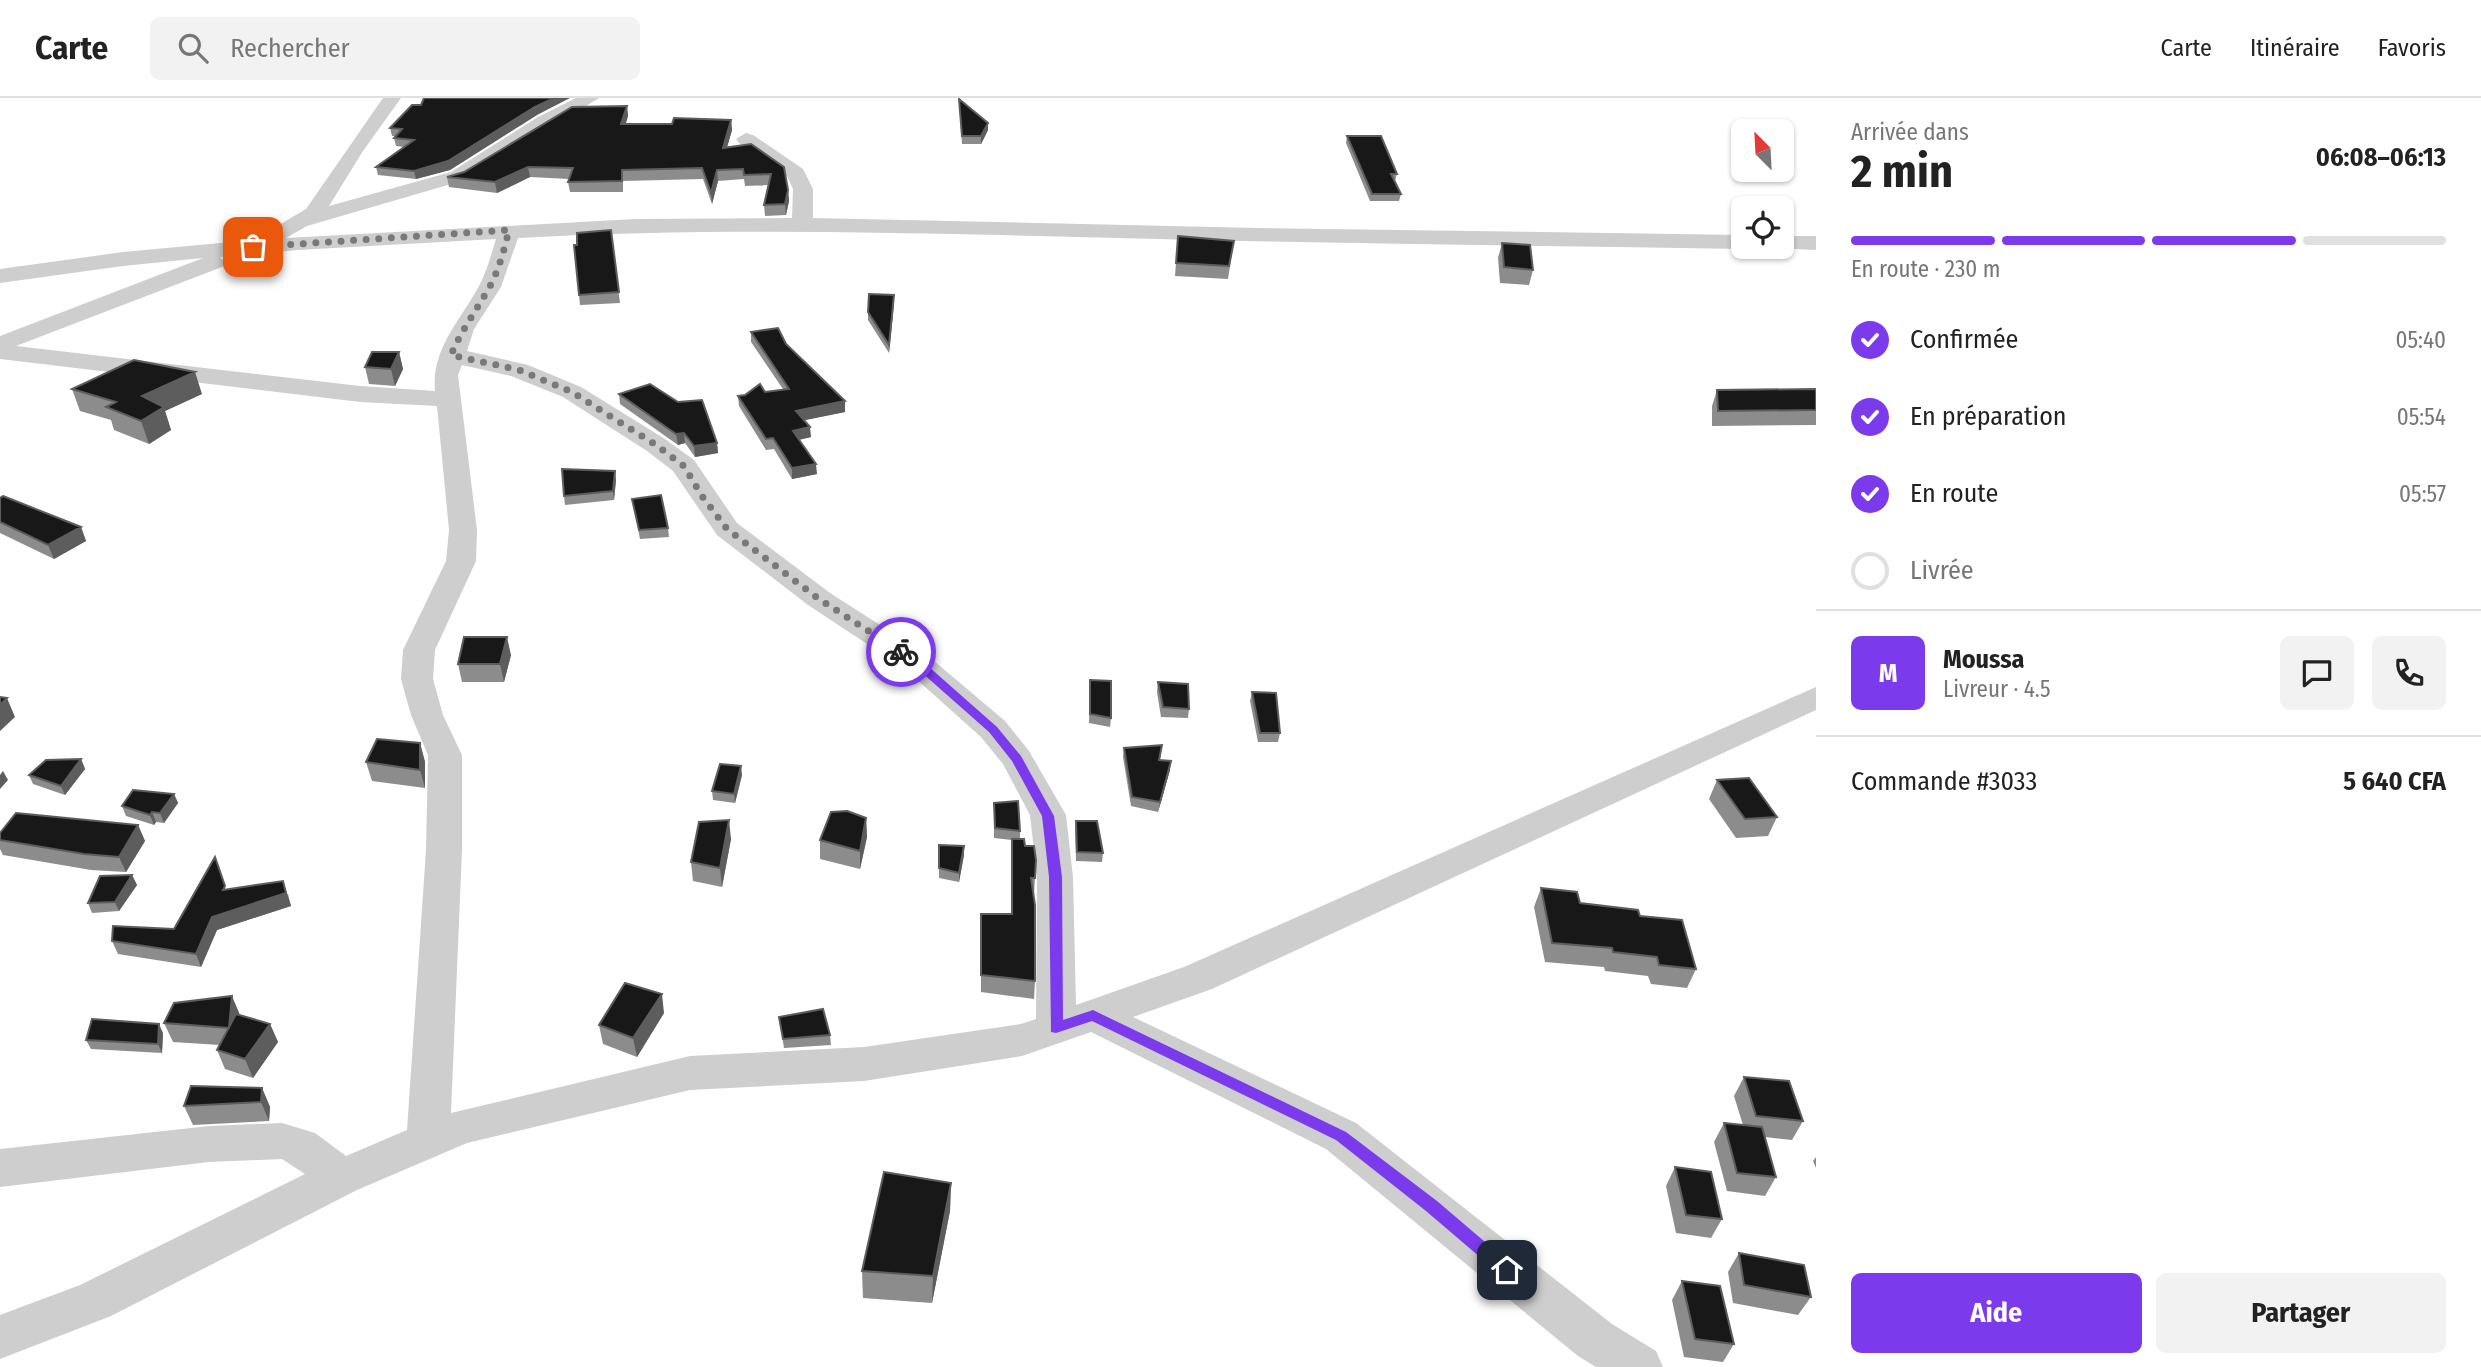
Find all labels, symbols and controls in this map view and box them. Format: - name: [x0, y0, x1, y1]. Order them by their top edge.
- search box: [150, 17, 640, 80]
- text: Carte: [35, 28, 108, 68]
- icon: search: [174, 29, 212, 67]
- text: Rechercher: [230, 33, 350, 64]
- text: Carte: [2161, 34, 2212, 62]
- text: Itinéraire: [2250, 34, 2340, 62]
- text: Favoris: [2378, 34, 2446, 62]
- text: Arrivée dans: [1851, 118, 1969, 146]
- north arrow: [1731, 119, 1794, 182]
- map controls: [1731, 119, 1794, 259]
- text: 06:08–06:13: [2316, 142, 2446, 173]
- text: 2 min: [1851, 144, 1953, 199]
- button: locate: [1731, 196, 1794, 259]
- pin: [223, 217, 283, 277]
- icon: bag: [234, 228, 272, 266]
- text: En route · 230 m: [1851, 255, 2000, 283]
- icon: check: [1851, 321, 1889, 359]
- text: Confirmée: [1910, 324, 2018, 355]
- text: 05:40: [2396, 326, 2446, 354]
- icon: check: [1851, 398, 1889, 436]
- text: En préparation: [1910, 401, 2067, 432]
- text: 05:54: [2397, 403, 2446, 431]
- icon: check: [1851, 475, 1889, 513]
- text: En route: [1910, 478, 1998, 509]
- text: 05:57: [2399, 480, 2446, 508]
- text: Livrée: [1910, 555, 1974, 586]
- courier: [866, 617, 936, 687]
- icon: bike: [882, 633, 920, 671]
- button: chat: [2280, 636, 2354, 710]
- button: phone: [2372, 636, 2446, 710]
- text: Moussa: [1943, 644, 2024, 675]
- text: M: [1879, 658, 1897, 689]
- text: Livreur · 4.5: [1943, 675, 2051, 703]
- text: Commande #3033: [1851, 766, 2037, 797]
- text: 5 640 CFA: [2343, 766, 2446, 797]
- pin: [1477, 1240, 1537, 1300]
- icon: home: [1488, 1251, 1526, 1289]
- button: Aide: [1851, 1273, 2142, 1353]
- button: Partager: [2156, 1273, 2446, 1353]

